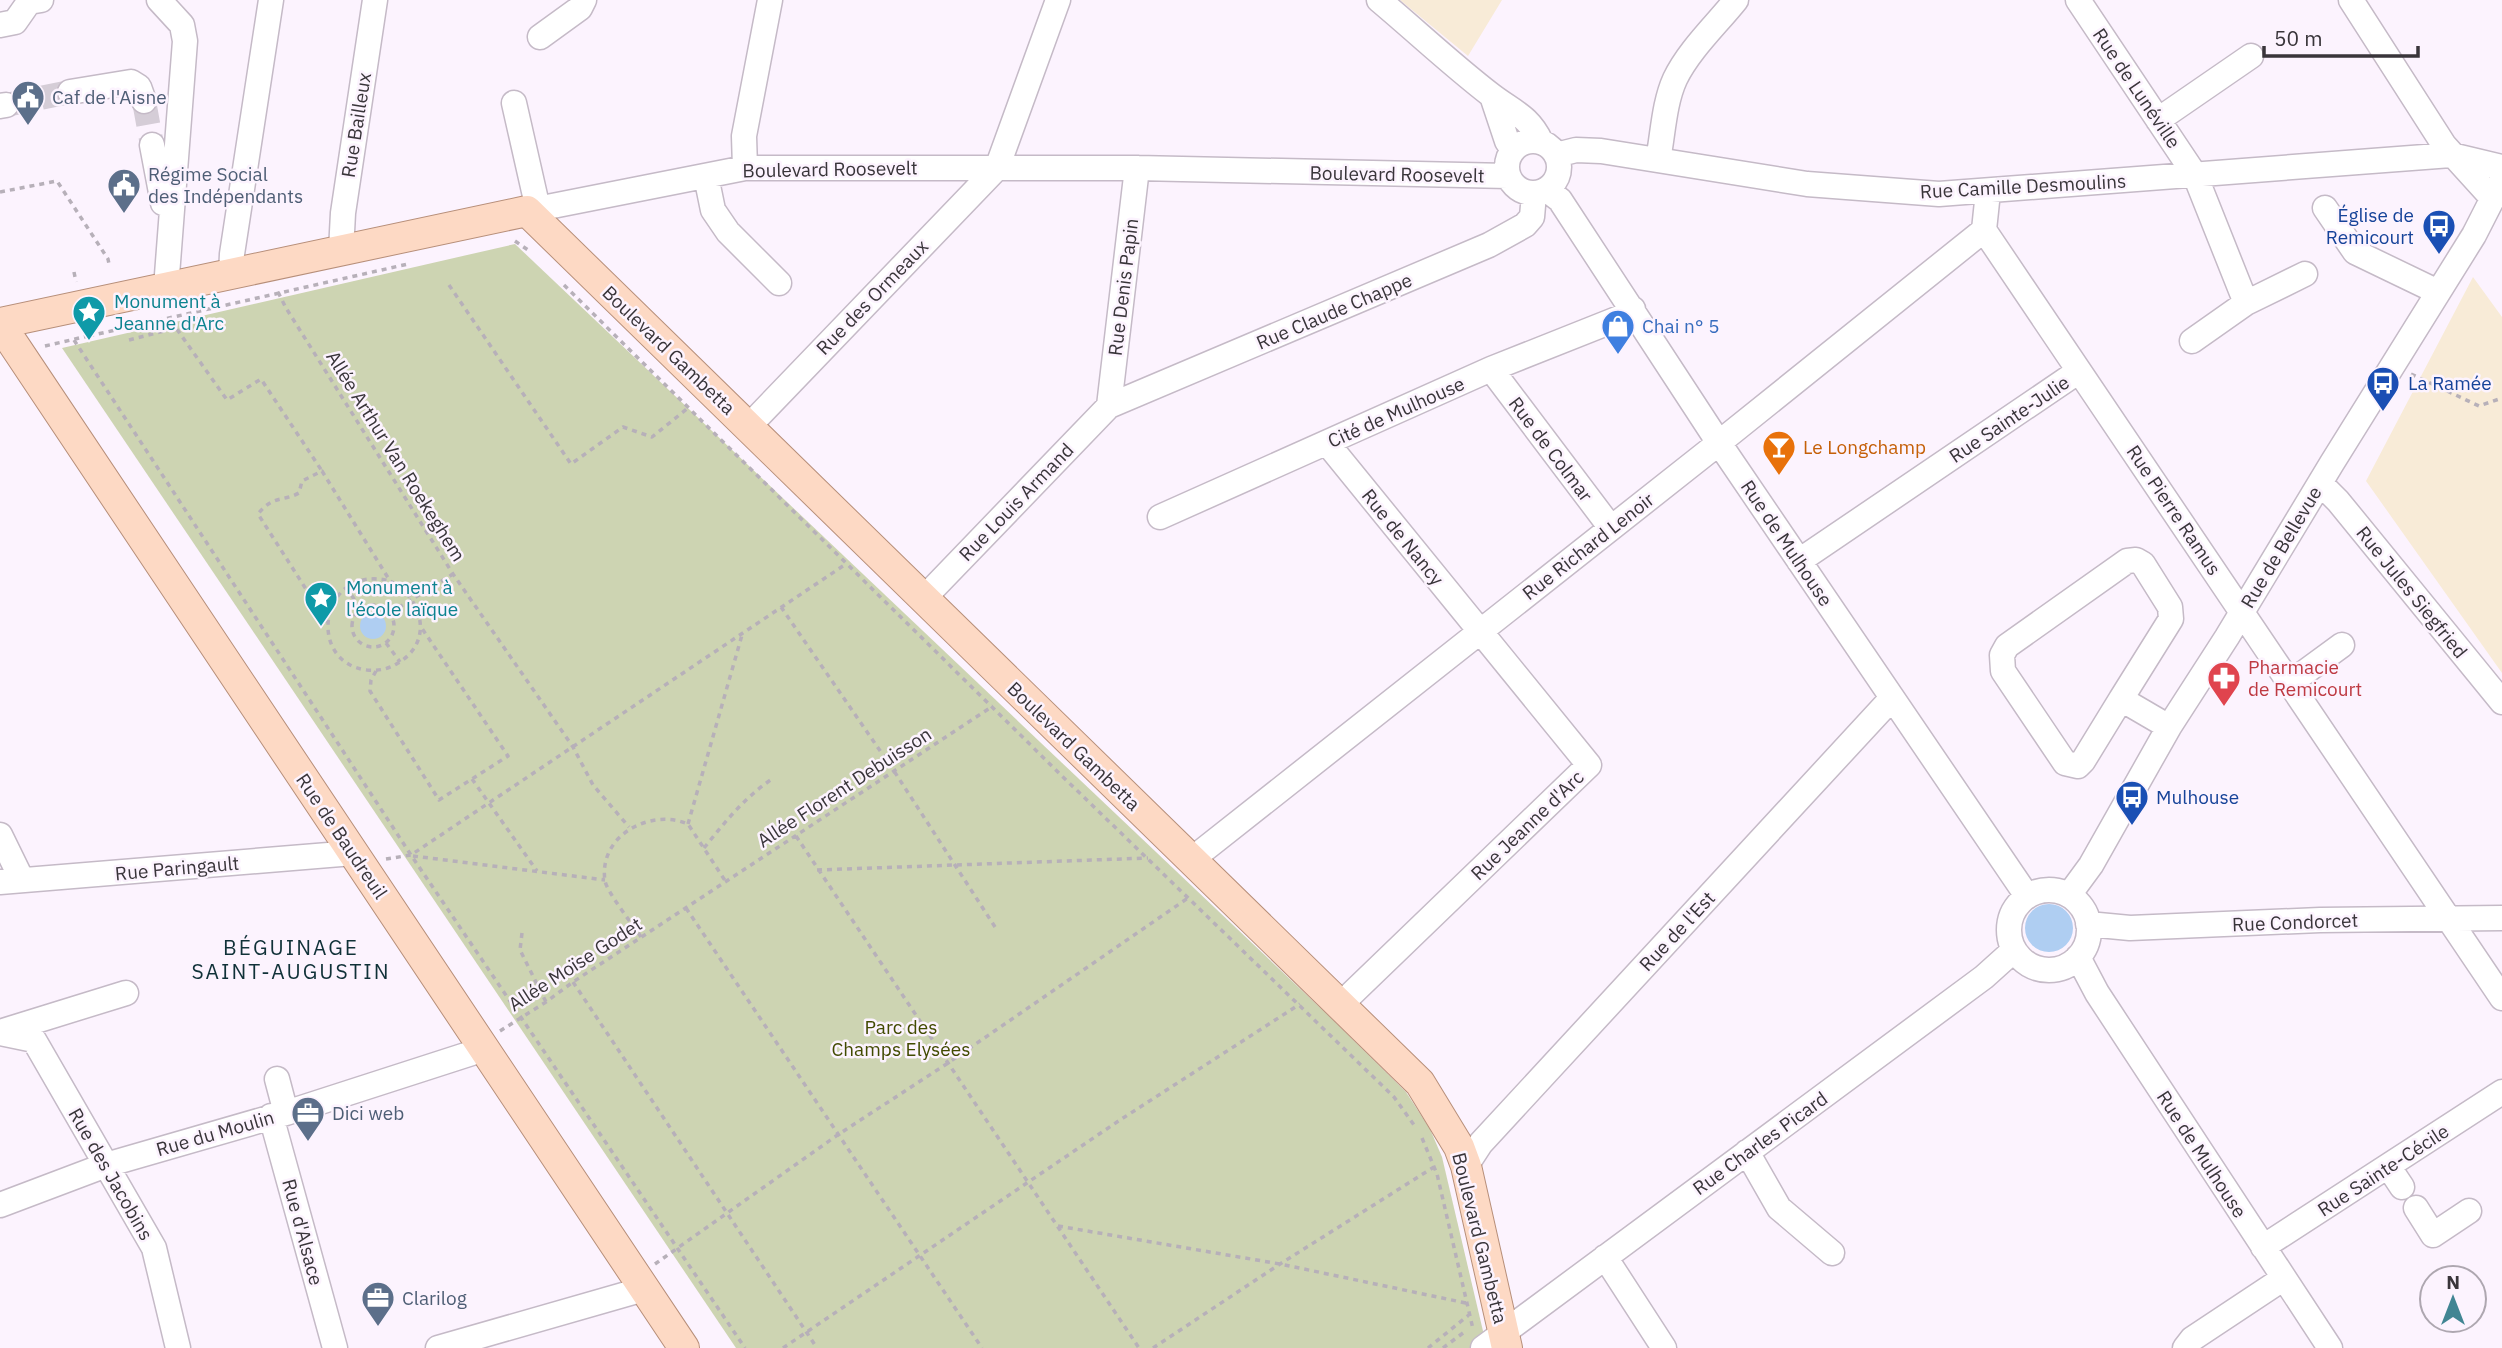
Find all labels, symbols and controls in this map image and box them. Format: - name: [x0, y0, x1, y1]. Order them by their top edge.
- scale bar: [2264, 14, 2418, 58]
- street label: Rue de Lunéville: [2088, 23, 2186, 153]
- text: 50 m: [2274, 24, 2323, 52]
- street label: Rue Bailleux: [336, 70, 376, 179]
- public building icon: Caf de l'Aisne: [9, 78, 47, 127]
- place label: Caf de l'Aisne: [52, 85, 167, 109]
- street label: Boulevard Roosevelt: [742, 155, 918, 183]
- street label: Boulevard Roosevelt: [1309, 160, 1485, 188]
- place label: Régime Social des Indépendants: [148, 162, 303, 208]
- public building icon: Régime Social des Indépendants: [105, 166, 143, 215]
- street label: Rue Camille Desmoulins: [1919, 169, 2127, 203]
- place label: Église de Remicourt: [2326, 203, 2414, 249]
- bus stop icon: Église de Remicourt: [2420, 207, 2458, 256]
- street label: Rue Denis Papin: [1103, 217, 1143, 357]
- street label: Rue des Ormeaux: [811, 234, 933, 360]
- street label: Rue Claude Chappe: [1252, 267, 1416, 355]
- street label: Boulevard Gambetta: [597, 280, 741, 420]
- place label: Monument à Jeanne d'Arc: [114, 289, 224, 335]
- place icon: Monument à Jeanne d'Arc: [70, 293, 108, 342]
- shop icon: Chai n° 5: [1599, 307, 1637, 356]
- place label: Chai n° 5: [1642, 314, 1720, 338]
- street label: Allée Arthur Van Roekeghem: [321, 346, 471, 566]
- bus stop icon: La Ramée: [2364, 364, 2402, 413]
- street label: Rue Sainte-Julie: [1944, 370, 2074, 468]
- street label: Cité de Mulhouse: [1324, 371, 1468, 453]
- place label: La Ramée: [2408, 371, 2492, 395]
- street label: Rue de Colmar: [1504, 392, 1598, 506]
- bar icon: Le Longchamp: [1760, 428, 1798, 477]
- place label: Le Longchamp: [1803, 435, 1926, 459]
- street label: Rue Louis Armand: [954, 438, 1078, 566]
- street label: Rue Pierre Ramus: [2122, 440, 2226, 580]
- street label: Rue de Mulhouse: [1736, 475, 1838, 611]
- street label: Rue de Bellevue: [2235, 482, 2327, 612]
- street label: Rue de Nancy: [1357, 484, 1450, 590]
- street label: Rue Richard Lenoir: [1517, 487, 1659, 605]
- street label: Rue Jules Siegfried: [2351, 521, 2473, 663]
- place label: Monument à l'école laïque: [346, 575, 458, 621]
- place icon: Monument à l'école laïque: [302, 579, 340, 628]
- place label: Pharmacie de Remicourt: [2248, 655, 2362, 701]
- pharmacy icon: Pharmacie de Remicourt: [2205, 659, 2243, 708]
- street label: Boulevard Gambetta: [1002, 676, 1146, 816]
- street label: Allée Florent Debuisson: [752, 722, 936, 852]
- street label: Rue Jeanne d'Arc: [1465, 765, 1589, 885]
- street label: Rue de Baudreuil: [291, 769, 393, 903]
- bus stop icon: Mulhouse: [2113, 778, 2151, 827]
- place label: Mulhouse: [2156, 785, 2239, 809]
- street label: Rue Paringault: [114, 851, 240, 885]
- street label: Rue de l'Est: [1634, 886, 1720, 976]
- street label: Rue Condorcet: [2232, 908, 2358, 936]
- street label: Allée Moïse Godet: [504, 912, 646, 1016]
- district label: BÉGUINAGE SAINT-AUGUSTIN: [191, 933, 391, 985]
- park label: Parc des Champs Elysées: [832, 1015, 970, 1061]
- street label: Rue Charles Picard: [1688, 1086, 1832, 1200]
- street label: Rue de Mulhouse: [2152, 1086, 2252, 1222]
- office icon: Dici web: [289, 1094, 327, 1143]
- place label: Dici web: [332, 1101, 404, 1125]
- street label: Rue des Jacobins: [63, 1104, 159, 1244]
- street label: Rue du Moulin: [153, 1105, 277, 1161]
- street label: Rue Sainte-Cécile: [2313, 1119, 2453, 1221]
- street label: Boulevard Gambetta: [1447, 1150, 1513, 1326]
- street label: Rue d'Alsace: [277, 1176, 329, 1288]
- north arrow: [2418, 1264, 2488, 1334]
- text: N: [2446, 1270, 2460, 1294]
- office icon: Clarilog: [359, 1279, 397, 1328]
- place label: Clarilog: [402, 1286, 467, 1310]

